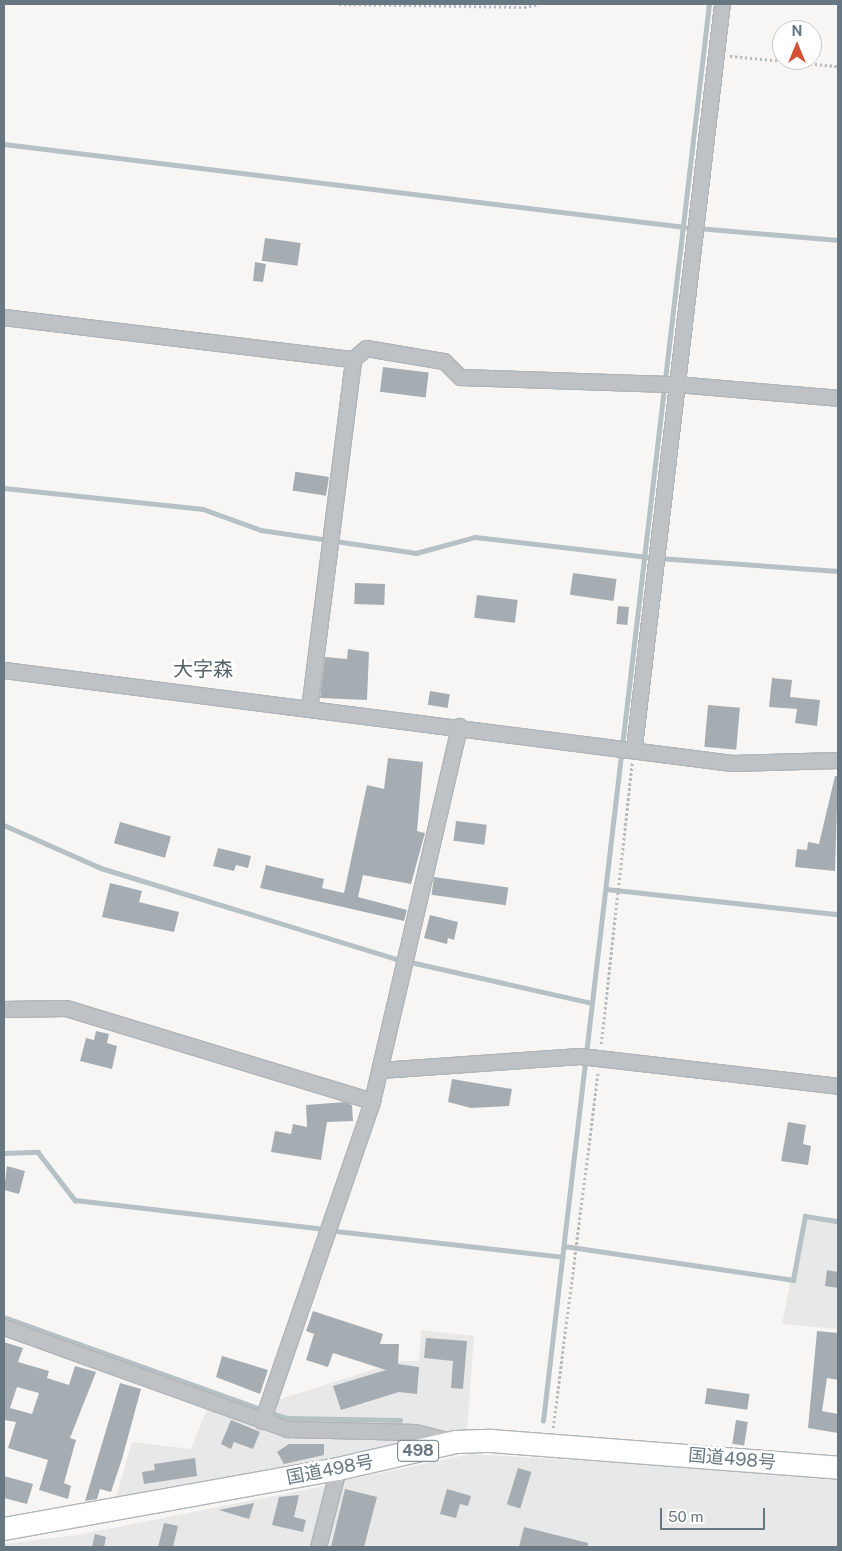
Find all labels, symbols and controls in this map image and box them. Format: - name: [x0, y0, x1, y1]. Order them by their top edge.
- north arrow: [772, 20, 822, 70]
- text: N: [792, 23, 802, 39]
- district label: 大字森: [173, 657, 233, 681]
- road number: 498: [397, 1438, 439, 1464]
- street label: 国道498号: [687, 1444, 777, 1474]
- street label: 国道498号: [285, 1451, 375, 1489]
- scale bar: [662, 1498, 767, 1530]
- text: 50 m: [668, 1508, 703, 1525]

